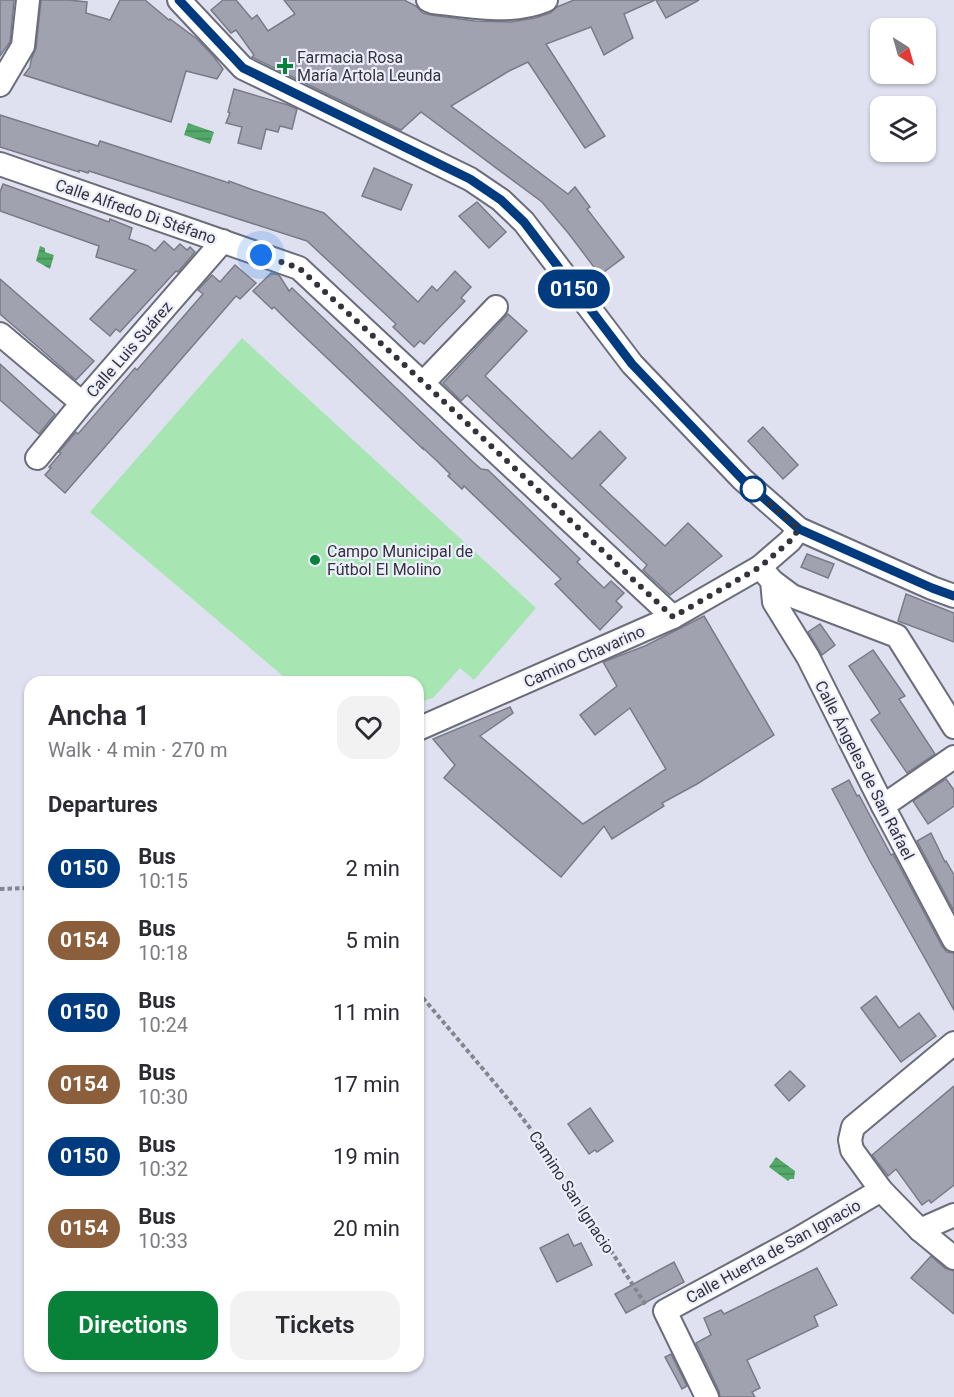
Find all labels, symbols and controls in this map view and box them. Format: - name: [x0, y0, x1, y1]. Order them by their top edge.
- north arrow: [870, 18, 936, 84]
- map controls: [870, 18, 936, 162]
- place label: Farmacia Rosa María Artola Leunda: [297, 48, 441, 85]
- marker: Farmacia Rosa María Artola Leunda: [278, 59, 292, 73]
- button: layers: [870, 96, 936, 162]
- street label: Calle Alfredo Di Stéfano: [53, 175, 219, 248]
- your location: [246, 240, 276, 270]
- line badge: 0150: [532, 270, 616, 308]
- text: 0150: [550, 277, 598, 301]
- street label: Calle Luis Suárez: [82, 297, 176, 401]
- unlabelled marker: [740, 476, 766, 502]
- place label: Campo Municipal de Fútbol El Molino: [327, 542, 473, 579]
- marker: Campo Municipal de Fútbol El Molino: [308, 553, 322, 567]
- street label: Camino Chavarino: [521, 621, 648, 692]
- street label: Calle Ángeles de San Rafael: [811, 678, 918, 863]
- button: heart: [337, 696, 400, 759]
- text: Ancha 1: [48, 699, 150, 732]
- text: Walk · 4 min · 270 m: [48, 738, 227, 762]
- text: Departures: [48, 792, 158, 817]
- text: Bus: [138, 844, 176, 869]
- text: 0150: [60, 856, 108, 880]
- text: 2 min: [345, 856, 400, 881]
- text: 10:15: [138, 869, 188, 893]
- text: Bus: [138, 916, 176, 941]
- text: 0154: [60, 928, 108, 952]
- text: 5 min: [345, 928, 400, 953]
- text: 10:18: [138, 941, 188, 965]
- text: Bus: [138, 988, 176, 1013]
- text: 0150: [60, 1000, 108, 1024]
- text: 11 min: [333, 1000, 400, 1025]
- text: 10:24: [138, 1013, 188, 1037]
- text: Bus: [138, 1060, 176, 1085]
- text: 0154: [60, 1072, 108, 1096]
- text: 17 min: [333, 1072, 400, 1097]
- text: 10:30: [138, 1085, 188, 1109]
- street label: Camino San Ignacio: [525, 1127, 618, 1257]
- text: Bus: [138, 1132, 176, 1157]
- text: 0150: [60, 1144, 108, 1168]
- text: 19 min: [333, 1144, 400, 1169]
- text: 10:32: [138, 1157, 188, 1181]
- street label: Calle Huerta de San Ignacio: [683, 1195, 864, 1307]
- text: Bus: [138, 1204, 176, 1229]
- text: 0154: [60, 1216, 108, 1240]
- text: 20 min: [333, 1216, 400, 1241]
- text: 10:33: [138, 1229, 188, 1253]
- button: Directions: [48, 1291, 218, 1360]
- button: Tickets: [230, 1291, 400, 1360]

